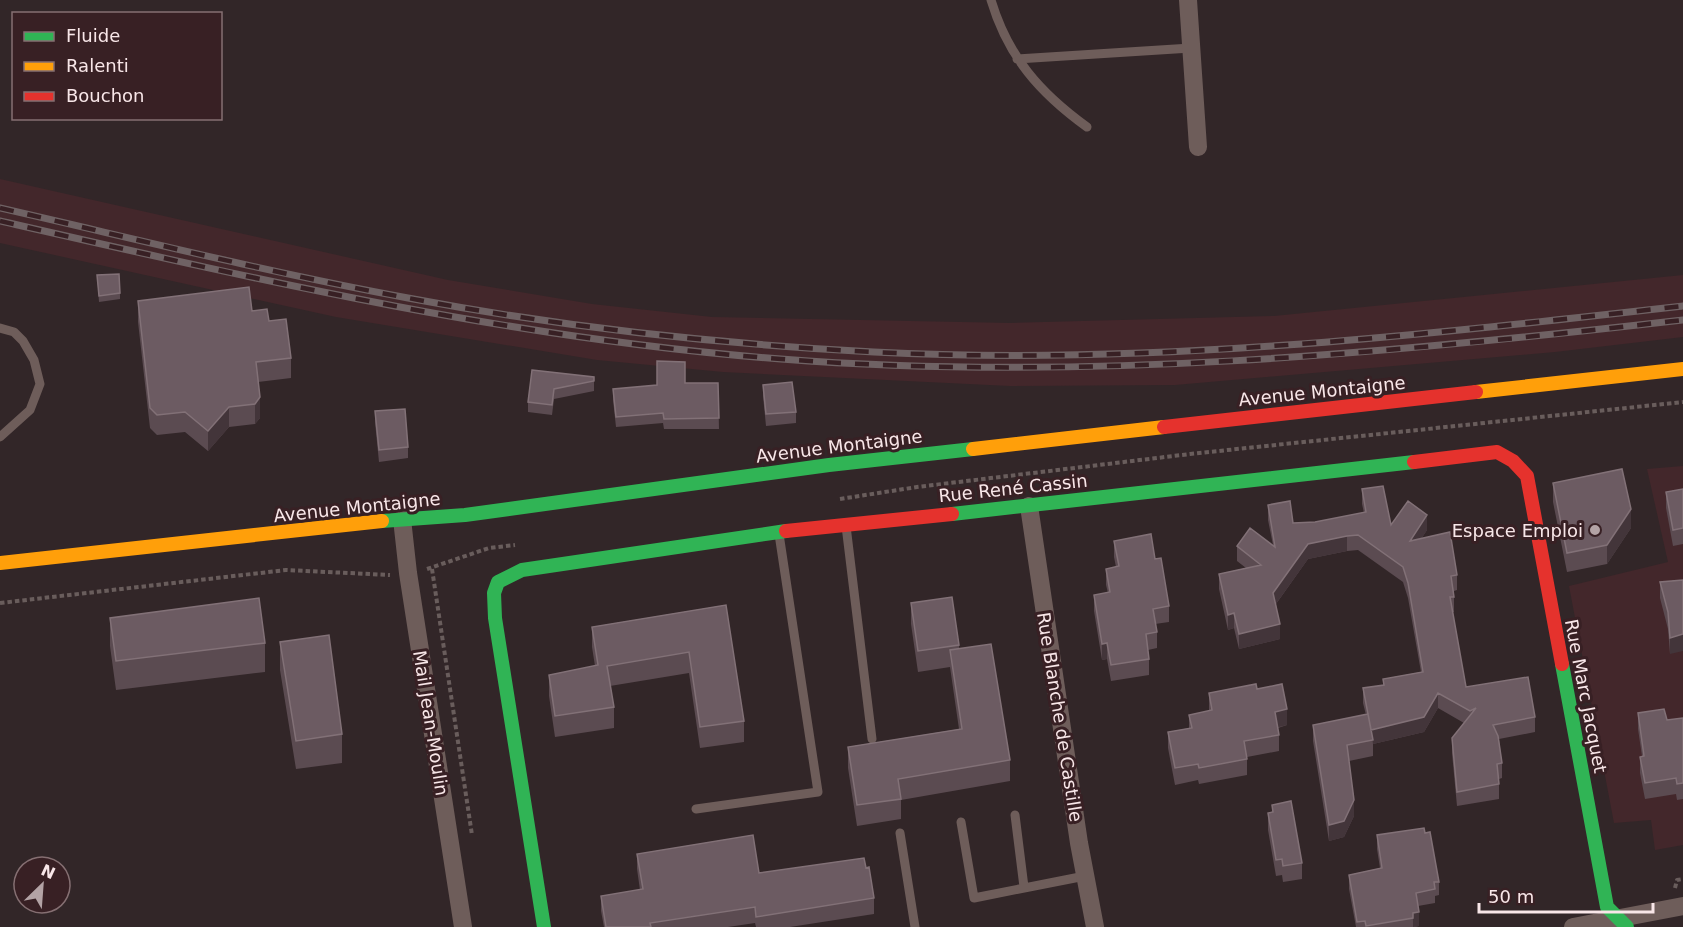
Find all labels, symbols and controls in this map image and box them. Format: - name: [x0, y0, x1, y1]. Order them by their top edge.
- legend: [12, 12, 222, 120]
- text: Fluide: [66, 25, 120, 46]
- text: Ralenti: [66, 55, 129, 76]
- text: Bouchon: [66, 85, 145, 106]
- street label: Avenue Montaigne: [1238, 372, 1406, 410]
- street label: Avenue Montaigne: [755, 425, 923, 467]
- street label: Rue René Cassin: [937, 470, 1089, 506]
- street label: Avenue Montaigne: [273, 488, 441, 526]
- place label: Espace Emploi: [1452, 520, 1583, 541]
- marker: Espace Emploi: [1588, 523, 1602, 537]
- street label: Rue Blanche de Castille: [1033, 611, 1087, 823]
- street label: Rue Marc Jacquet: [1561, 617, 1611, 775]
- street label: Mail Jean-Moulin: [409, 649, 453, 797]
- north arrow: [12, 855, 72, 915]
- text: N: [38, 860, 58, 883]
- scale bar: [1479, 876, 1653, 914]
- text: 50 m: [1488, 886, 1534, 907]

